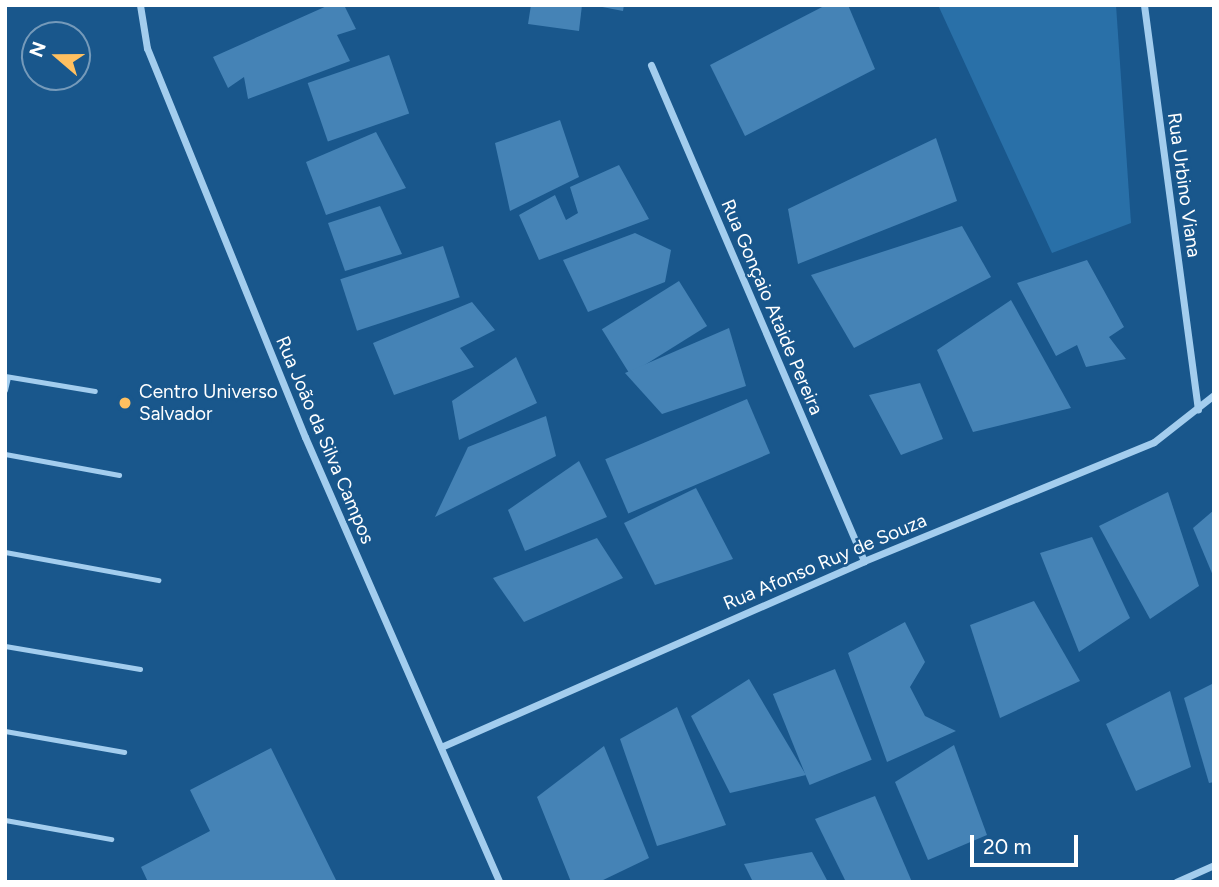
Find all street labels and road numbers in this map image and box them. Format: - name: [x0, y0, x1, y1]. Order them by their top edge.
- street label: Rua Urbino Viana: [1163, 111, 1205, 259]
- street label: Rua Gonçaio Ataide Pereira: [716, 196, 828, 418]
- street label: Rua João da Silva Campos: [271, 333, 379, 547]
- street label: Rua Afonso Ruy de Souza: [720, 509, 930, 615]

